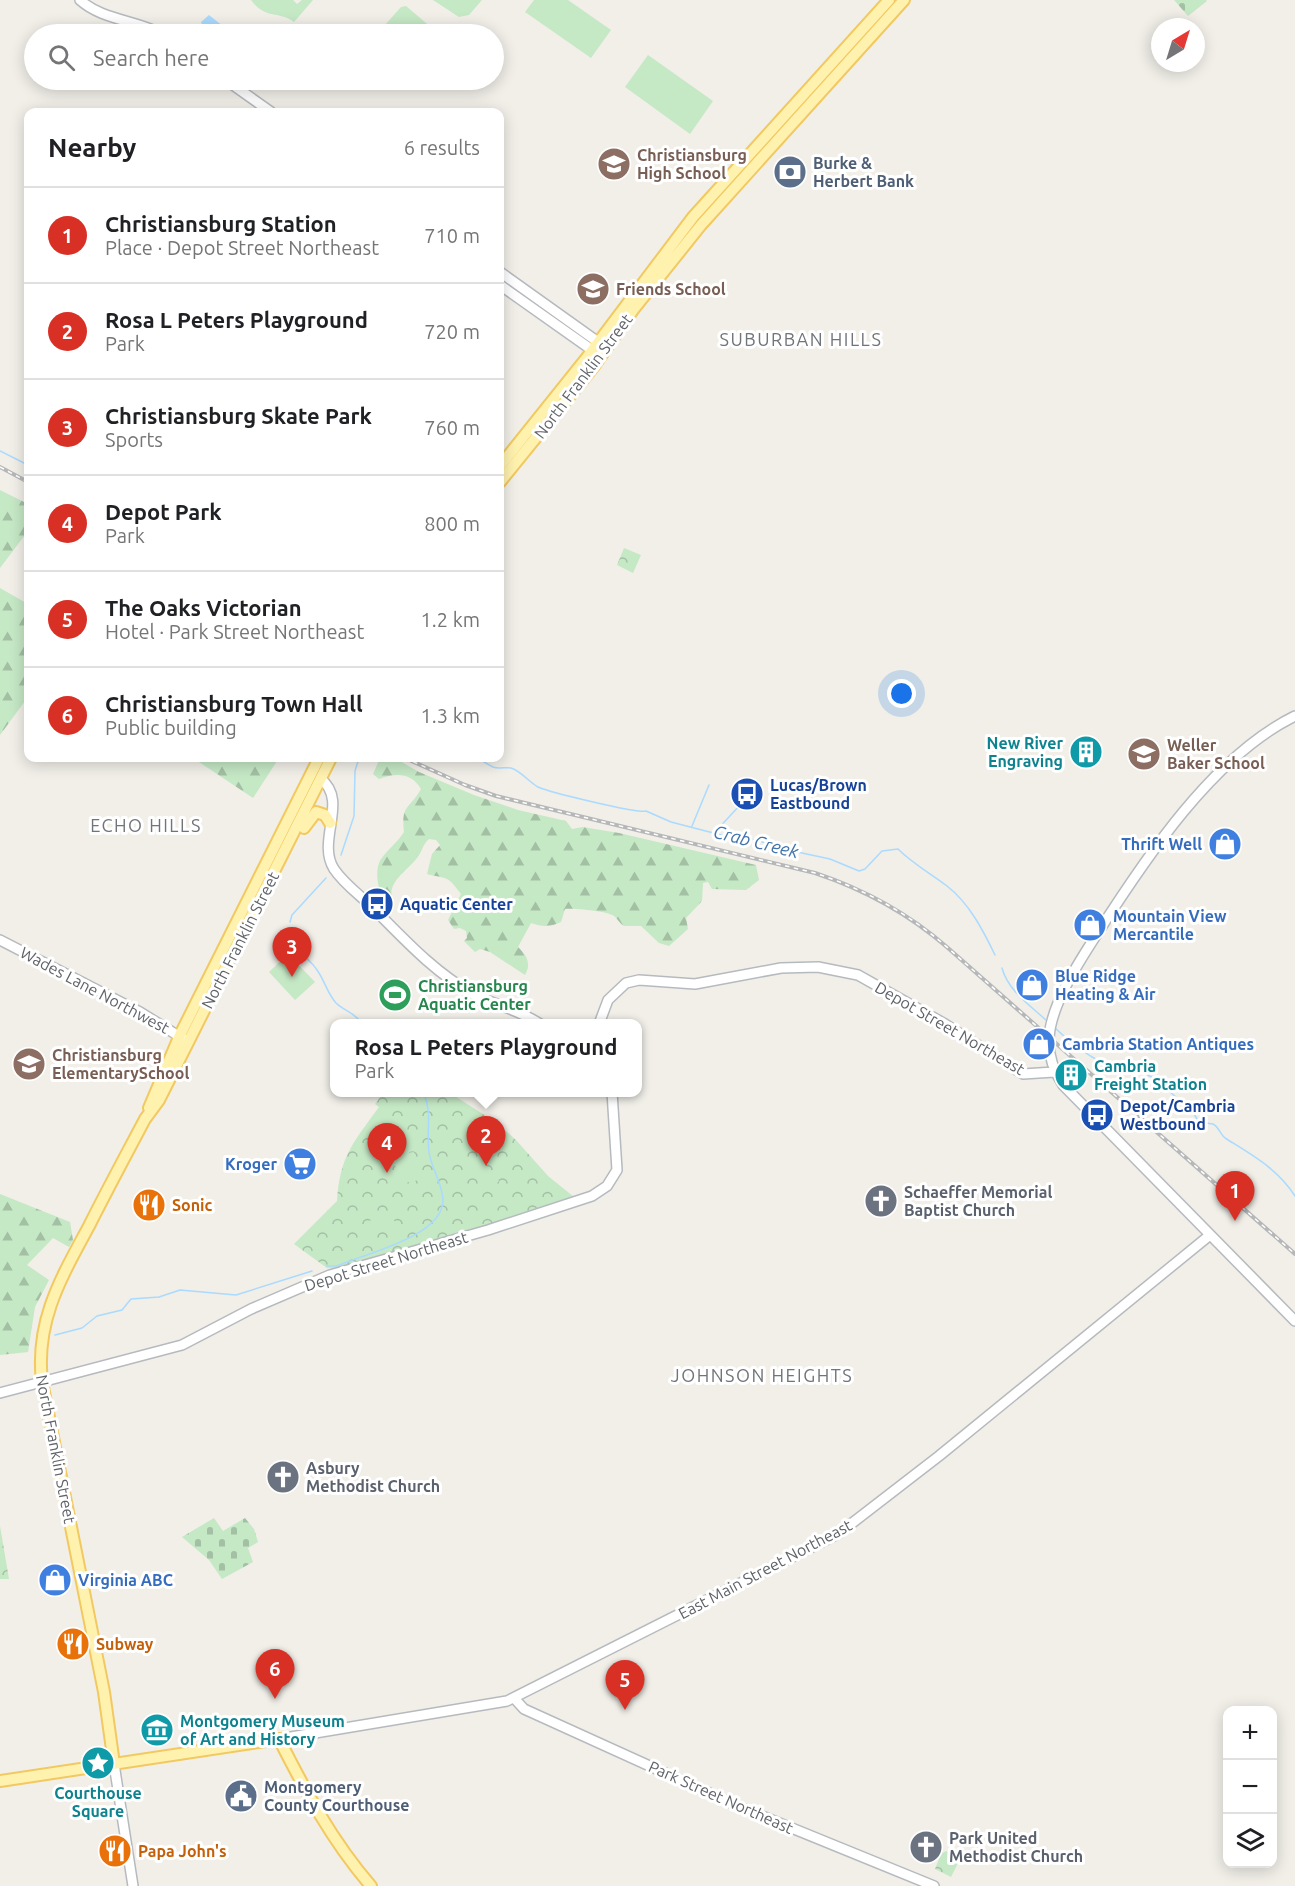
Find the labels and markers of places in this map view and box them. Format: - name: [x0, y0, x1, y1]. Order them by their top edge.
- school or university icon: Christiansburg High School: [596, 146, 632, 182]
- place label: Christiansburg High School: [637, 146, 747, 182]
- bank icon: Burke & Herbert Bank: [772, 154, 808, 190]
- place label: Burke & Herbert Bank: [813, 154, 914, 190]
- school or university icon: Friends School: [575, 271, 611, 307]
- place label: Friends School: [616, 280, 726, 298]
- place label: New River Engraving: [987, 734, 1063, 770]
- building icon: New River Engraving: [1068, 734, 1104, 770]
- school or university icon: Weller Baker School: [1126, 736, 1162, 772]
- place label: Weller Baker School: [1167, 736, 1265, 772]
- bus stop icon: Lucas/Brown Eastbound: [729, 776, 765, 812]
- place label: Lucas/Brown Eastbound: [770, 776, 867, 812]
- shop icon: Thrift Well: [1207, 826, 1243, 862]
- place label: Thrift Well: [1121, 835, 1202, 853]
- bus stop icon: Aquatic Center: [359, 886, 395, 922]
- place label: Aquatic Center: [400, 895, 513, 913]
- shop icon: Mountain View Mercantile: [1072, 907, 1108, 943]
- place label: Mountain View Mercantile: [1113, 907, 1227, 943]
- pin: 3: [272, 928, 312, 977]
- shop icon: Blue Ridge Heating & Air: [1014, 967, 1050, 1003]
- place label: Blue Ridge Heating & Air: [1055, 967, 1156, 1003]
- sports icon: Christiansburg Aquatic Center: [377, 977, 413, 1013]
- place label: Christiansburg Aquatic Center: [418, 977, 531, 1013]
- shop icon: Cambria Station Antiques: [1021, 1026, 1057, 1062]
- place label: Cambria Station Antiques: [1062, 1035, 1254, 1053]
- school or university icon: Christiansburg ElementarySchool: [11, 1046, 47, 1082]
- place label: Christiansburg ElementarySchool: [52, 1046, 189, 1082]
- building icon: Cambria Freight Station: [1053, 1057, 1089, 1093]
- place label: Cambria Freight Station: [1094, 1057, 1207, 1093]
- bus stop icon: Depot/Cambria Westbound: [1079, 1097, 1115, 1133]
- place label: Depot/Cambria Westbound: [1120, 1097, 1235, 1133]
- pin: 2: [466, 1116, 506, 1166]
- pin: 4: [368, 1124, 406, 1173]
- supermarket icon: Kroger: [282, 1146, 318, 1182]
- place label: Kroger: [225, 1155, 277, 1173]
- pin: 1: [1216, 1172, 1254, 1221]
- church icon: Schaeffer Memorial Baptist Church: [863, 1183, 899, 1219]
- place label: Schaeffer Memorial Baptist Church: [904, 1183, 1052, 1219]
- restaurant icon: Sonic: [131, 1187, 167, 1223]
- place label: Sonic: [172, 1196, 213, 1214]
- church icon: Asbury Methodist Church: [265, 1459, 301, 1495]
- place label: Asbury Methodist Church: [306, 1459, 440, 1495]
- shop icon: Virginia ABC: [37, 1562, 73, 1598]
- place label: Virginia ABC: [78, 1571, 173, 1589]
- restaurant icon: Subway: [55, 1626, 91, 1662]
- place label: Subway: [96, 1635, 154, 1653]
- pin: 6: [256, 1650, 294, 1699]
- pin: 5: [606, 1660, 644, 1710]
- museum icon: Montgomery Museum of Art and History: [139, 1712, 175, 1748]
- place label: Montgomery Museum of Art and History: [180, 1712, 345, 1748]
- place icon: Courthouse Square: [80, 1745, 116, 1781]
- public building icon: Montgomery County Courthouse: [223, 1778, 259, 1814]
- place label: Montgomery County Courthouse: [264, 1778, 409, 1814]
- place label: Courthouse Square: [54, 1784, 142, 1820]
- church icon: Park United Methodist Church: [908, 1829, 944, 1865]
- place label: Park United Methodist Church: [949, 1829, 1083, 1865]
- restaurant icon: Papa John's: [97, 1833, 133, 1869]
- place label: Papa John's: [138, 1842, 226, 1860]

